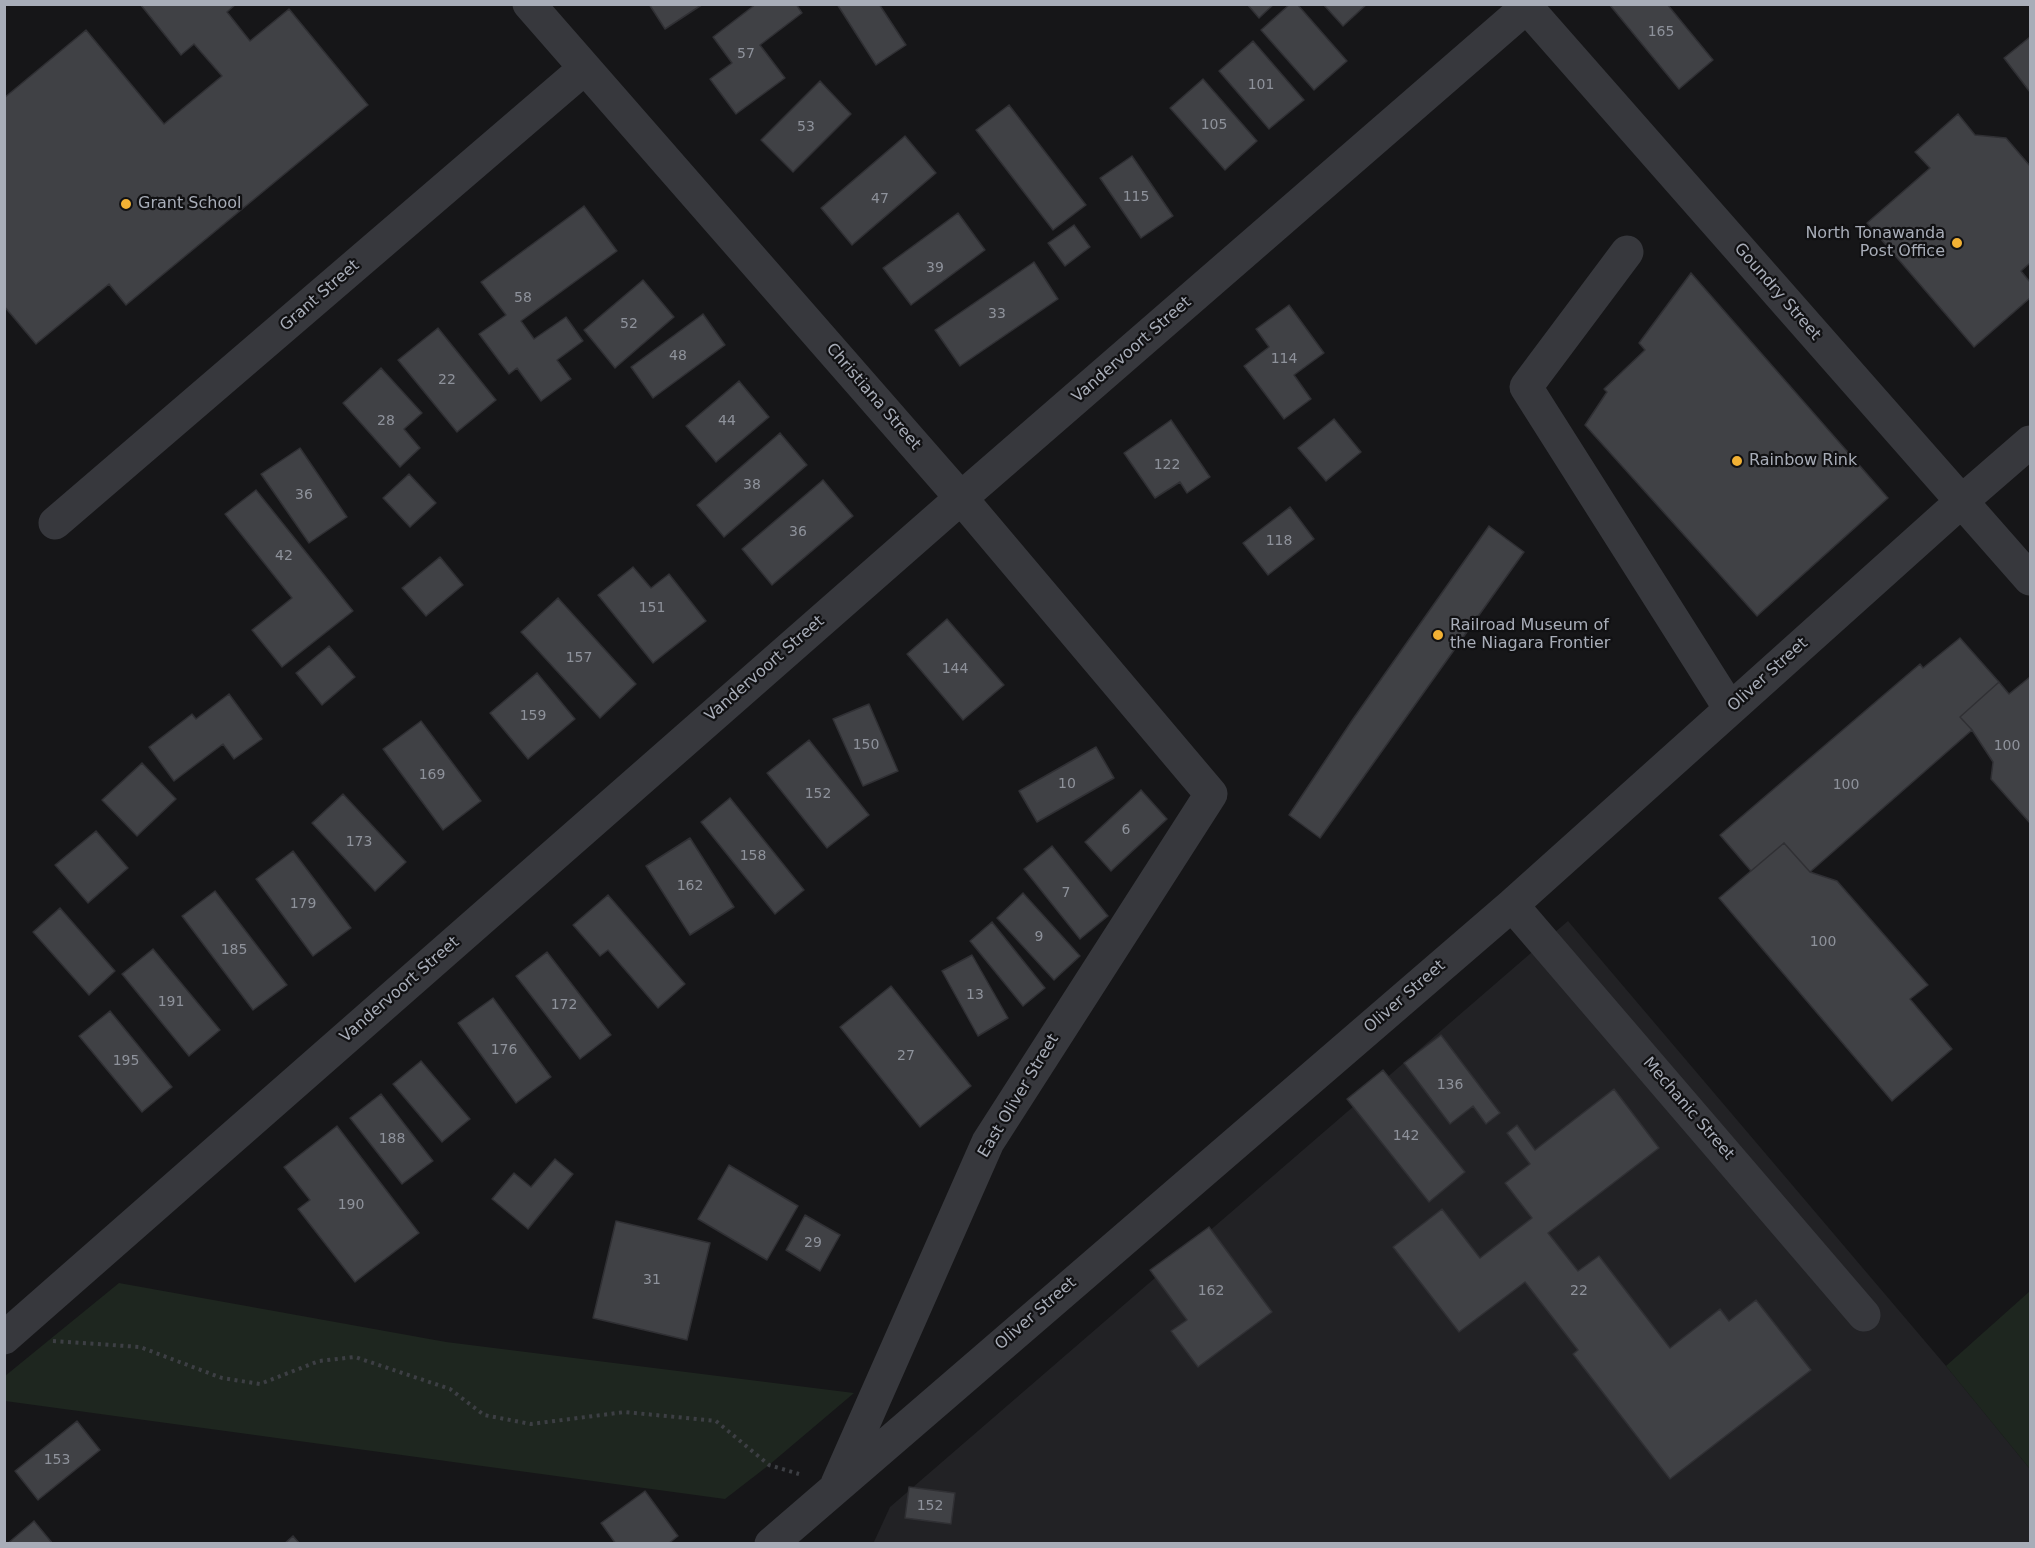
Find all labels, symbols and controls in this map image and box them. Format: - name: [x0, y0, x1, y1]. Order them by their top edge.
- house number: 165: [1648, 24, 1674, 40]
- house number: 57: [737, 46, 755, 62]
- house number: 101: [1248, 77, 1274, 93]
- house number: 105: [1201, 117, 1227, 133]
- house number: 53: [797, 119, 815, 135]
- house number: 115: [1123, 189, 1149, 205]
- house number: 47: [871, 191, 889, 207]
- place label: Grant School: [138, 194, 241, 214]
- marker: Grant School: [119, 197, 133, 211]
- place label: North Tonawanda Post Office: [1805, 224, 1945, 262]
- marker: North Tonawanda Post Office: [1950, 236, 1964, 250]
- street label: Goundry Street: [1730, 240, 1824, 344]
- street label: Grant Street: [276, 256, 364, 336]
- house number: 39: [926, 260, 944, 276]
- house number: 58: [514, 290, 532, 306]
- street label: Vandervoort Street: [1068, 293, 1196, 407]
- house number: 33: [988, 306, 1006, 322]
- house number: 52: [620, 316, 638, 332]
- street label: Christiana Street: [822, 340, 924, 454]
- house number: 48: [669, 348, 687, 364]
- house number: 114: [1271, 351, 1297, 367]
- house number: 22: [438, 372, 456, 388]
- house number: 28: [377, 413, 395, 429]
- house number: 44: [718, 413, 736, 429]
- place label: Rainbow Rink: [1749, 451, 1857, 471]
- marker: Rainbow Rink: [1730, 454, 1744, 468]
- house number: 122: [1154, 457, 1180, 473]
- house number: 38: [743, 477, 761, 493]
- house number: 36: [295, 487, 313, 503]
- house number: 36: [789, 524, 807, 540]
- house number: 118: [1266, 533, 1292, 549]
- house number: 42: [275, 548, 293, 564]
- house number: 151: [639, 600, 665, 616]
- street label: Vandervoort Street: [701, 612, 829, 726]
- place label: Railroad Museum of the Niagara Frontier: [1450, 616, 1610, 654]
- marker: Railroad Museum of the Niagara Frontier: [1431, 628, 1445, 642]
- street label: Oliver Street: [1724, 634, 1812, 716]
- house number: 157: [566, 650, 592, 666]
- house number: 144: [942, 661, 968, 677]
- house number: 159: [520, 708, 546, 724]
- house number: 150: [853, 737, 879, 753]
- house number: 100: [1994, 738, 2020, 754]
- house number: 169: [419, 767, 445, 783]
- house number: 10: [1058, 776, 1076, 792]
- house number: 100: [1833, 777, 1859, 793]
- house number: 152: [805, 786, 831, 802]
- house number: 6: [1122, 822, 1130, 838]
- house number: 173: [346, 834, 372, 850]
- house number: 158: [740, 848, 766, 864]
- house number: 162: [677, 878, 703, 894]
- house number: 7: [1062, 885, 1070, 901]
- house number: 179: [290, 896, 316, 912]
- house number: 9: [1035, 929, 1043, 945]
- street label: Vandervoort Street: [336, 933, 464, 1047]
- house number: 100: [1810, 934, 1836, 950]
- house number: 185: [221, 942, 247, 958]
- street label: Oliver Street: [1361, 957, 1449, 1037]
- house number: 13: [966, 987, 984, 1003]
- house number: 191: [158, 994, 184, 1010]
- house number: 172: [551, 997, 577, 1013]
- street label: East Oliver Street: [975, 1031, 1063, 1161]
- house number: 176: [491, 1042, 517, 1058]
- house number: 27: [897, 1048, 915, 1064]
- house number: 195: [113, 1053, 139, 1069]
- street label: Mechanic Street: [1638, 1054, 1738, 1164]
- house number: 136: [1437, 1077, 1463, 1093]
- house number: 142: [1393, 1128, 1419, 1144]
- house number: 188: [379, 1131, 405, 1147]
- house number: 190: [338, 1197, 364, 1213]
- house number: 29: [804, 1235, 822, 1251]
- house number: 31: [643, 1272, 661, 1288]
- street label: Oliver Street: [992, 1274, 1080, 1354]
- house number: 162: [1198, 1283, 1224, 1299]
- house number: 22: [1570, 1283, 1588, 1299]
- house number: 153: [44, 1452, 70, 1468]
- house number: 152: [917, 1498, 943, 1514]

